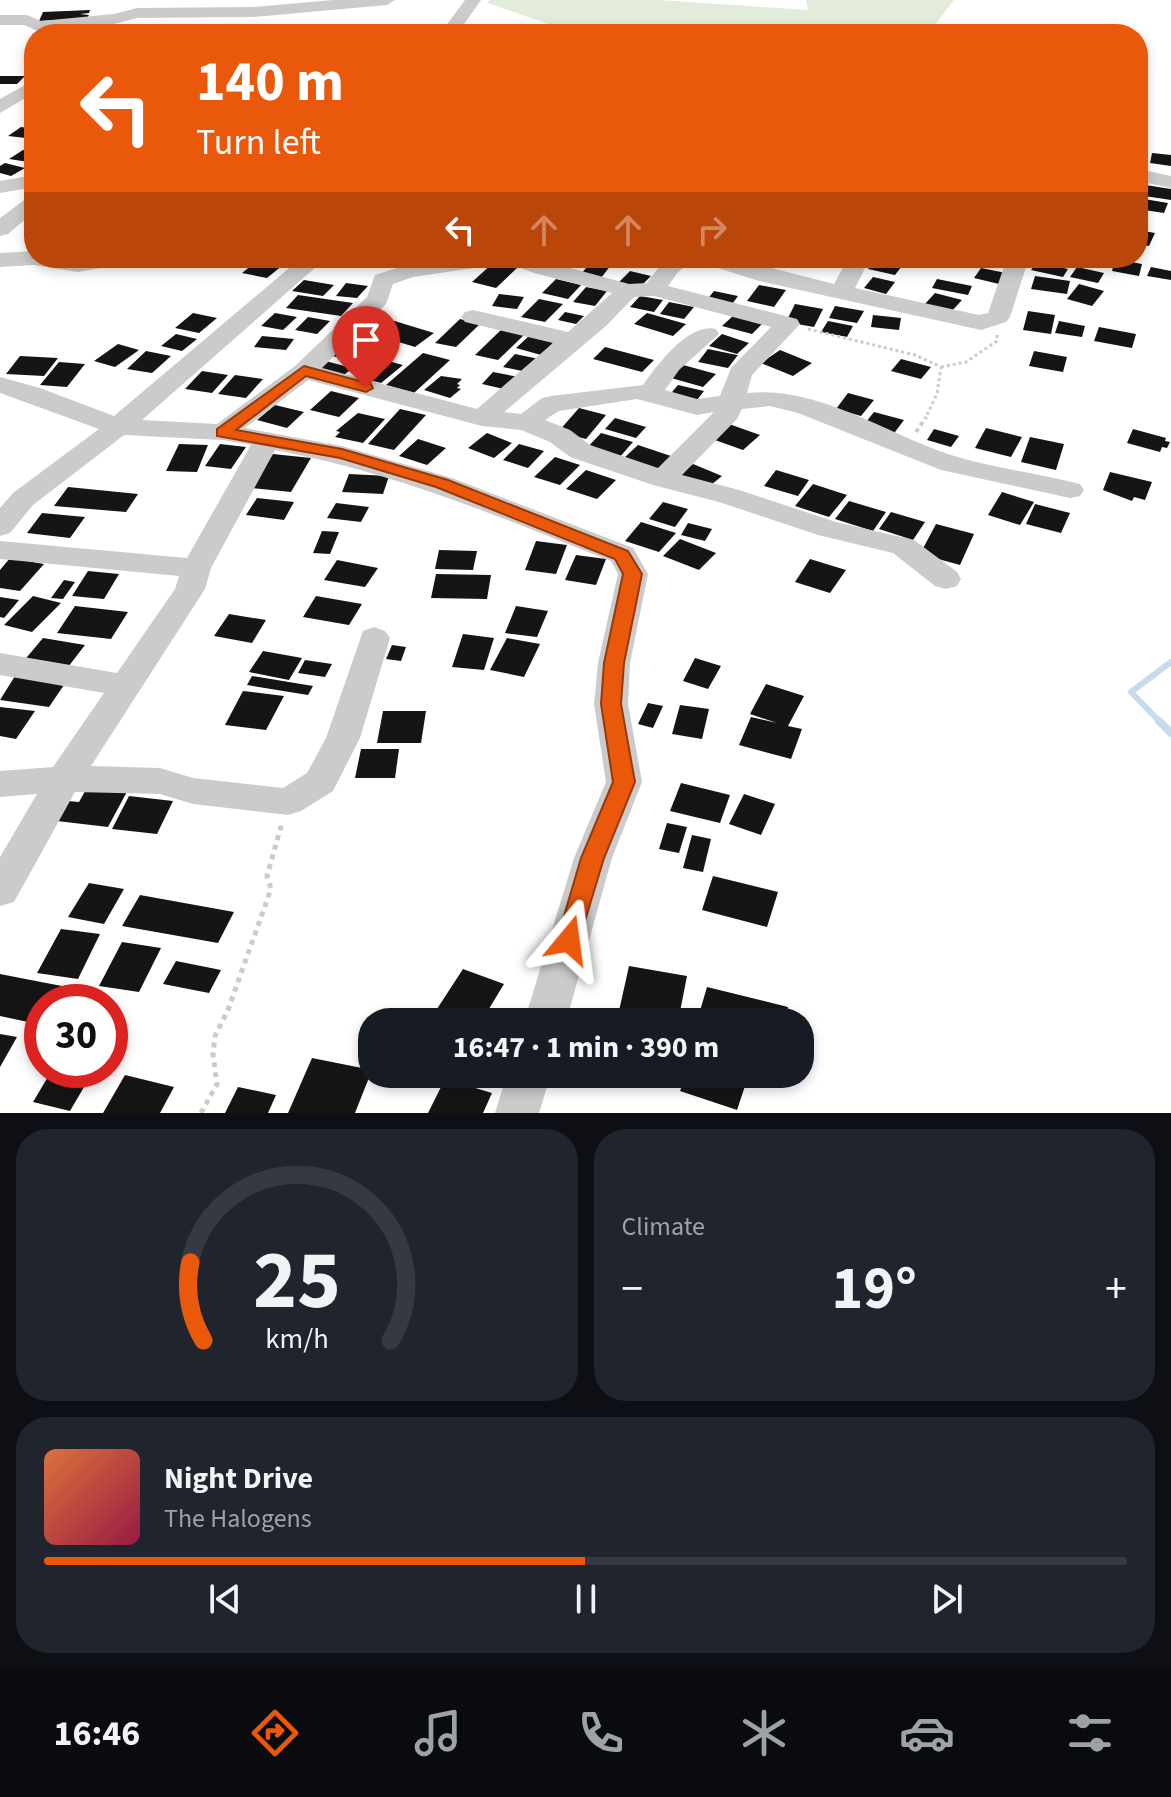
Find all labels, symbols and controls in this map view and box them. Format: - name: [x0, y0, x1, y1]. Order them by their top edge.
- text: 140 m: [196, 43, 344, 122]
- icon: left: [64, 56, 168, 160]
- text: Turn left: [196, 117, 321, 168]
- icon: left: [438, 208, 482, 252]
- icon: ahead: [522, 208, 566, 252]
- icon: ahead: [606, 208, 650, 252]
- icon: right: [690, 208, 734, 252]
- pin: [332, 306, 400, 388]
- icon: arrive: [344, 318, 388, 362]
- position arrow: [527, 898, 611, 982]
- speed limit sign: 30: [24, 984, 128, 1088]
- text: 16:47 · 1 min · 390 m: [453, 1026, 719, 1069]
- text: Climate: [622, 1208, 705, 1245]
- text: 25: [253, 1222, 341, 1340]
- text: 19°: [832, 1247, 917, 1332]
- text: −: [622, 1258, 643, 1321]
- text: +: [1105, 1258, 1127, 1321]
- text: km/h: [265, 1319, 328, 1359]
- text: Night Drive: [164, 1457, 313, 1500]
- text: The Halogens: [164, 1500, 312, 1537]
- icon: previous: [203, 1577, 247, 1621]
- icon: pause: [564, 1577, 608, 1621]
- icon: next: [925, 1577, 969, 1621]
- icon: directions: [247, 1705, 303, 1761]
- icon: music: [410, 1705, 466, 1761]
- icon: phone: [573, 1705, 629, 1761]
- icon: climate: [736, 1705, 792, 1761]
- icon: car: [899, 1705, 955, 1761]
- icon: filters: [1062, 1705, 1118, 1761]
- text: 16:46: [53, 1708, 140, 1759]

